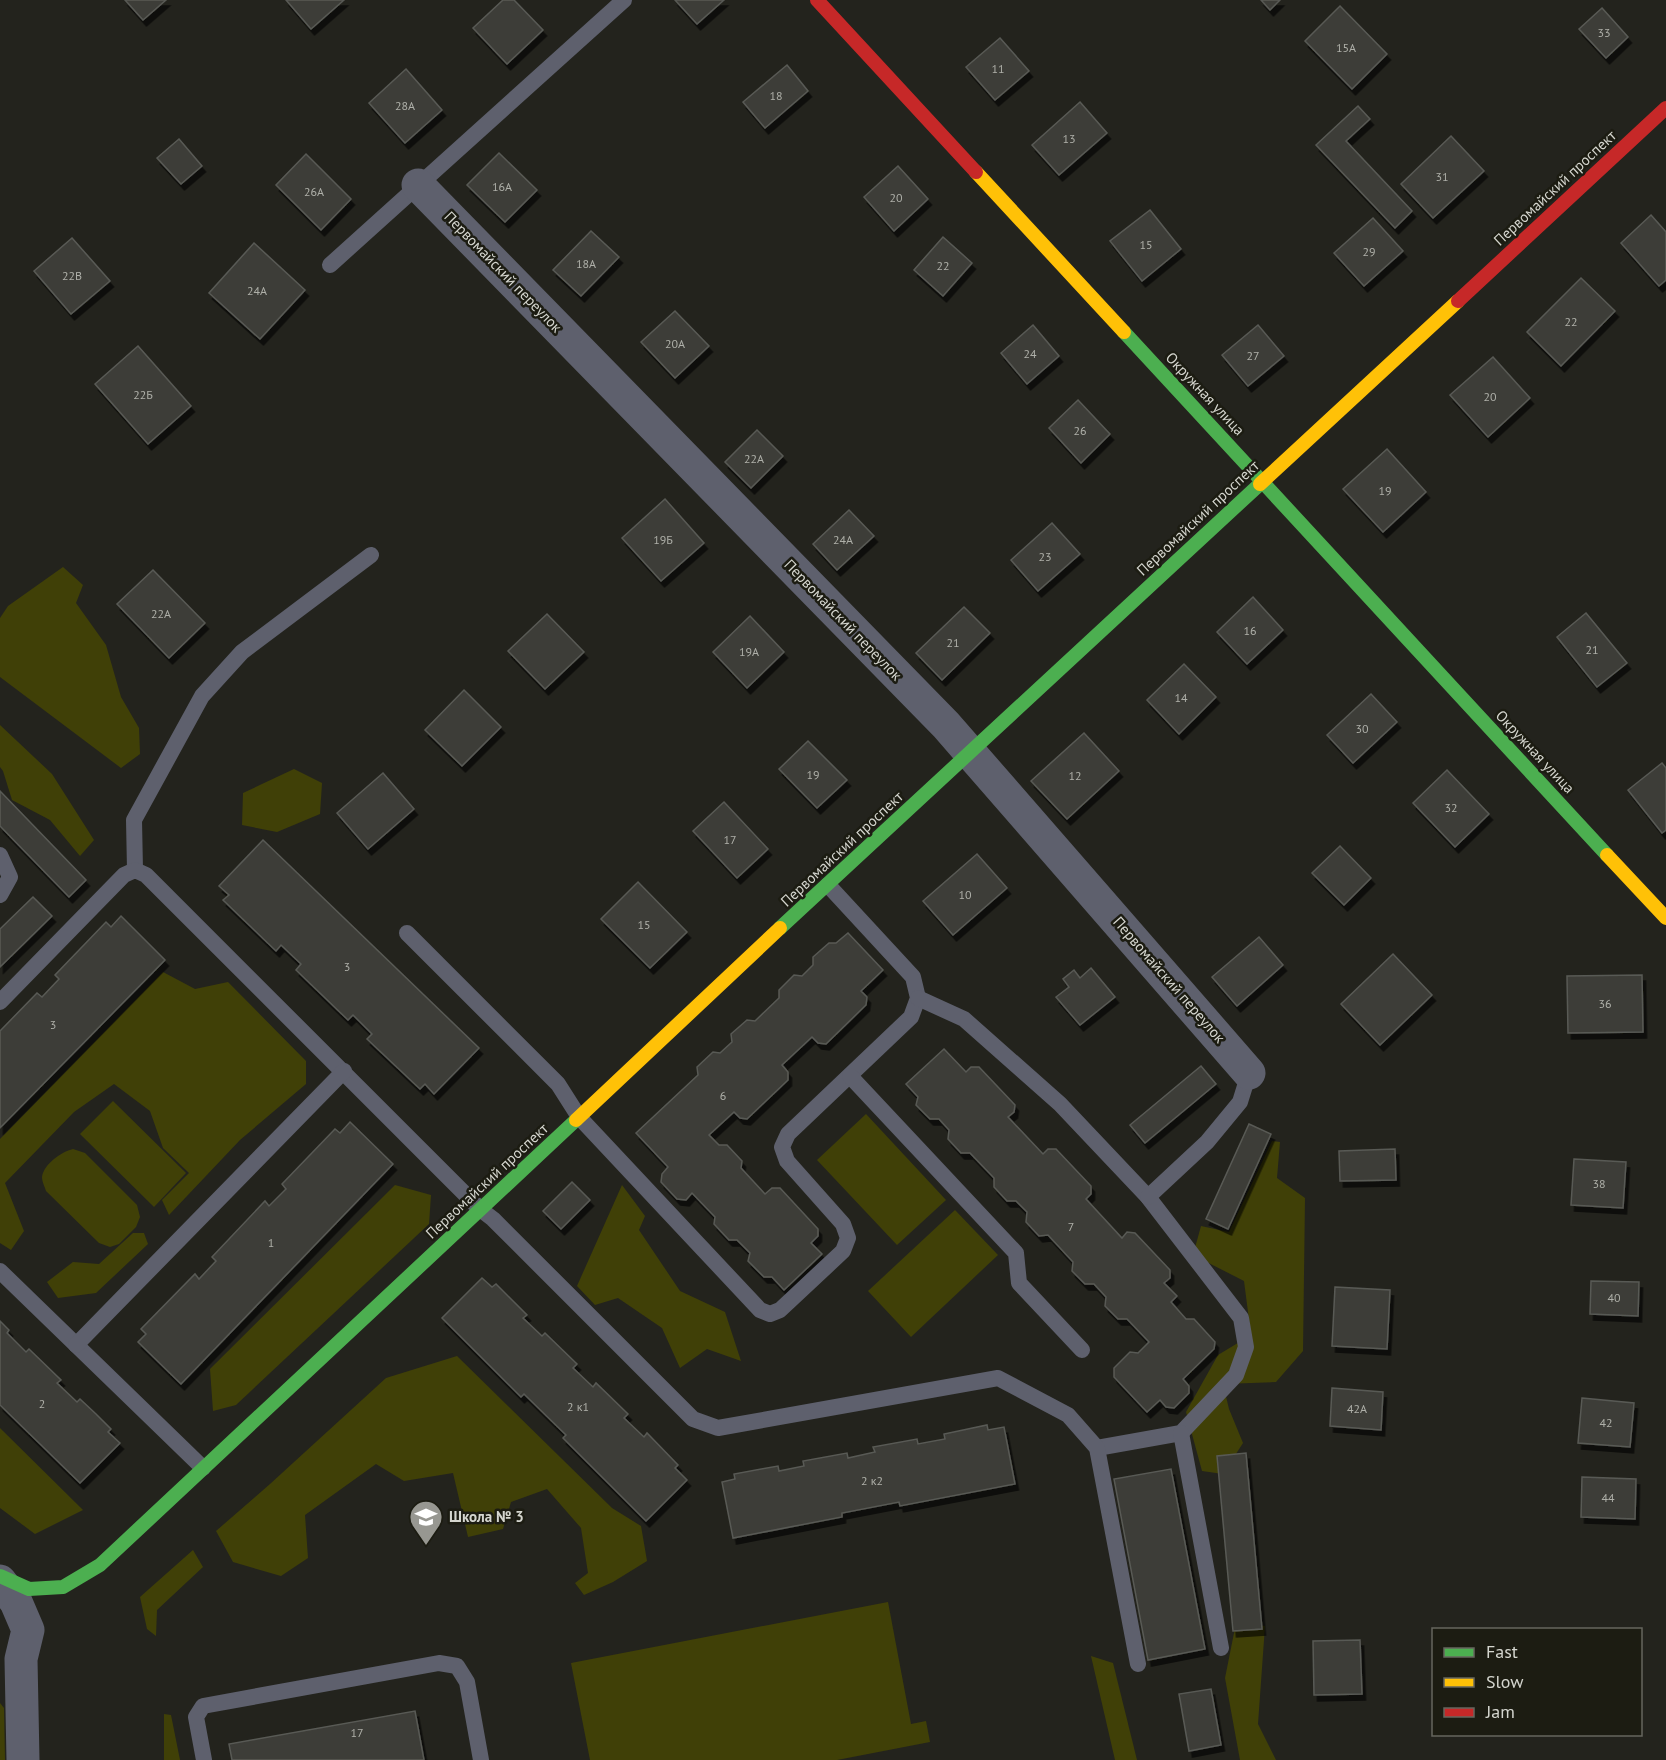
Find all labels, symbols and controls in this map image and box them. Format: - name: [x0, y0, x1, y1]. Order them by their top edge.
- house number: 33: [1597, 25, 1611, 40]
- house number: 15А: [1336, 40, 1356, 55]
- house number: 11: [991, 61, 1005, 76]
- house number: 18: [769, 88, 783, 103]
- house number: 28А: [395, 98, 415, 113]
- street label: Первомайский проспект: [1489, 126, 1620, 249]
- house number: 13: [1062, 131, 1076, 146]
- house number: 31: [1435, 169, 1449, 184]
- house number: 16А: [492, 179, 512, 194]
- house number: 26А: [304, 184, 324, 199]
- house number: 20: [889, 190, 903, 205]
- street label: Первомайский переулок: [440, 207, 567, 337]
- house number: 15: [1139, 237, 1153, 252]
- house number: 29: [1362, 244, 1376, 259]
- house number: 18А: [576, 256, 596, 271]
- house number: 22: [936, 258, 950, 273]
- house number: 22В: [62, 268, 82, 283]
- house number: 24А: [247, 283, 267, 298]
- house number: 22: [1564, 314, 1578, 329]
- house number: 20А: [665, 336, 685, 351]
- house number: 24: [1023, 346, 1037, 361]
- street label: Окружная улица: [1162, 348, 1249, 439]
- house number: 27: [1246, 348, 1260, 363]
- house number: 22Б: [133, 387, 153, 402]
- house number: 20: [1483, 389, 1497, 404]
- house number: 26: [1073, 423, 1087, 438]
- house number: 22А: [744, 451, 764, 466]
- street label: Первомайский проспект: [1132, 456, 1263, 579]
- house number: 19: [1378, 483, 1392, 498]
- house number: 19Б: [653, 532, 673, 547]
- house number: 24А: [833, 532, 853, 547]
- house number: 23: [1038, 549, 1052, 564]
- street label: Первомайский переулок: [780, 555, 907, 685]
- house number: 22А: [151, 606, 171, 621]
- house number: 16: [1243, 623, 1257, 638]
- house number: 21: [946, 635, 960, 650]
- house number: 21: [1585, 642, 1599, 657]
- house number: 19А: [739, 644, 759, 659]
- house number: 14: [1174, 690, 1188, 705]
- street label: Окружная улица: [1492, 706, 1579, 797]
- house number: 30: [1355, 721, 1369, 736]
- house number: 19: [806, 767, 820, 782]
- house number: 12: [1068, 768, 1082, 783]
- street label: Первомайский проспект: [776, 787, 907, 910]
- house number: 32: [1444, 800, 1458, 815]
- house number: 17: [723, 832, 737, 847]
- house number: 10: [958, 887, 972, 902]
- street label: Первомайский переулок: [1109, 913, 1230, 1047]
- house number: 15: [637, 917, 651, 932]
- house number: 3: [344, 959, 350, 974]
- house number: 36: [1598, 996, 1612, 1011]
- house number: 3: [50, 1017, 56, 1032]
- house number: 6: [720, 1088, 726, 1103]
- street label: Первомайский проспект: [421, 1119, 552, 1242]
- house number: 38: [1592, 1176, 1606, 1191]
- house number: 7: [1068, 1219, 1074, 1234]
- house number: 1: [268, 1235, 274, 1250]
- house number: 40: [1607, 1290, 1621, 1305]
- house number: 2: [39, 1396, 45, 1411]
- house number: 2 к1: [567, 1399, 589, 1414]
- house number: 42А: [1347, 1401, 1367, 1416]
- house number: 42: [1599, 1415, 1613, 1430]
- house number: 2 к2: [861, 1473, 883, 1488]
- house number: 44: [1601, 1490, 1615, 1505]
- school or university icon: Школа № 3: [408, 1499, 444, 1546]
- place label: Школа № 3: [449, 1507, 524, 1526]
- legend: [1432, 1628, 1642, 1736]
- text: Fast: [1486, 1640, 1518, 1663]
- text: Slow: [1486, 1670, 1524, 1693]
- text: Jam: [1485, 1700, 1515, 1723]
- house number: 17: [350, 1725, 364, 1740]

